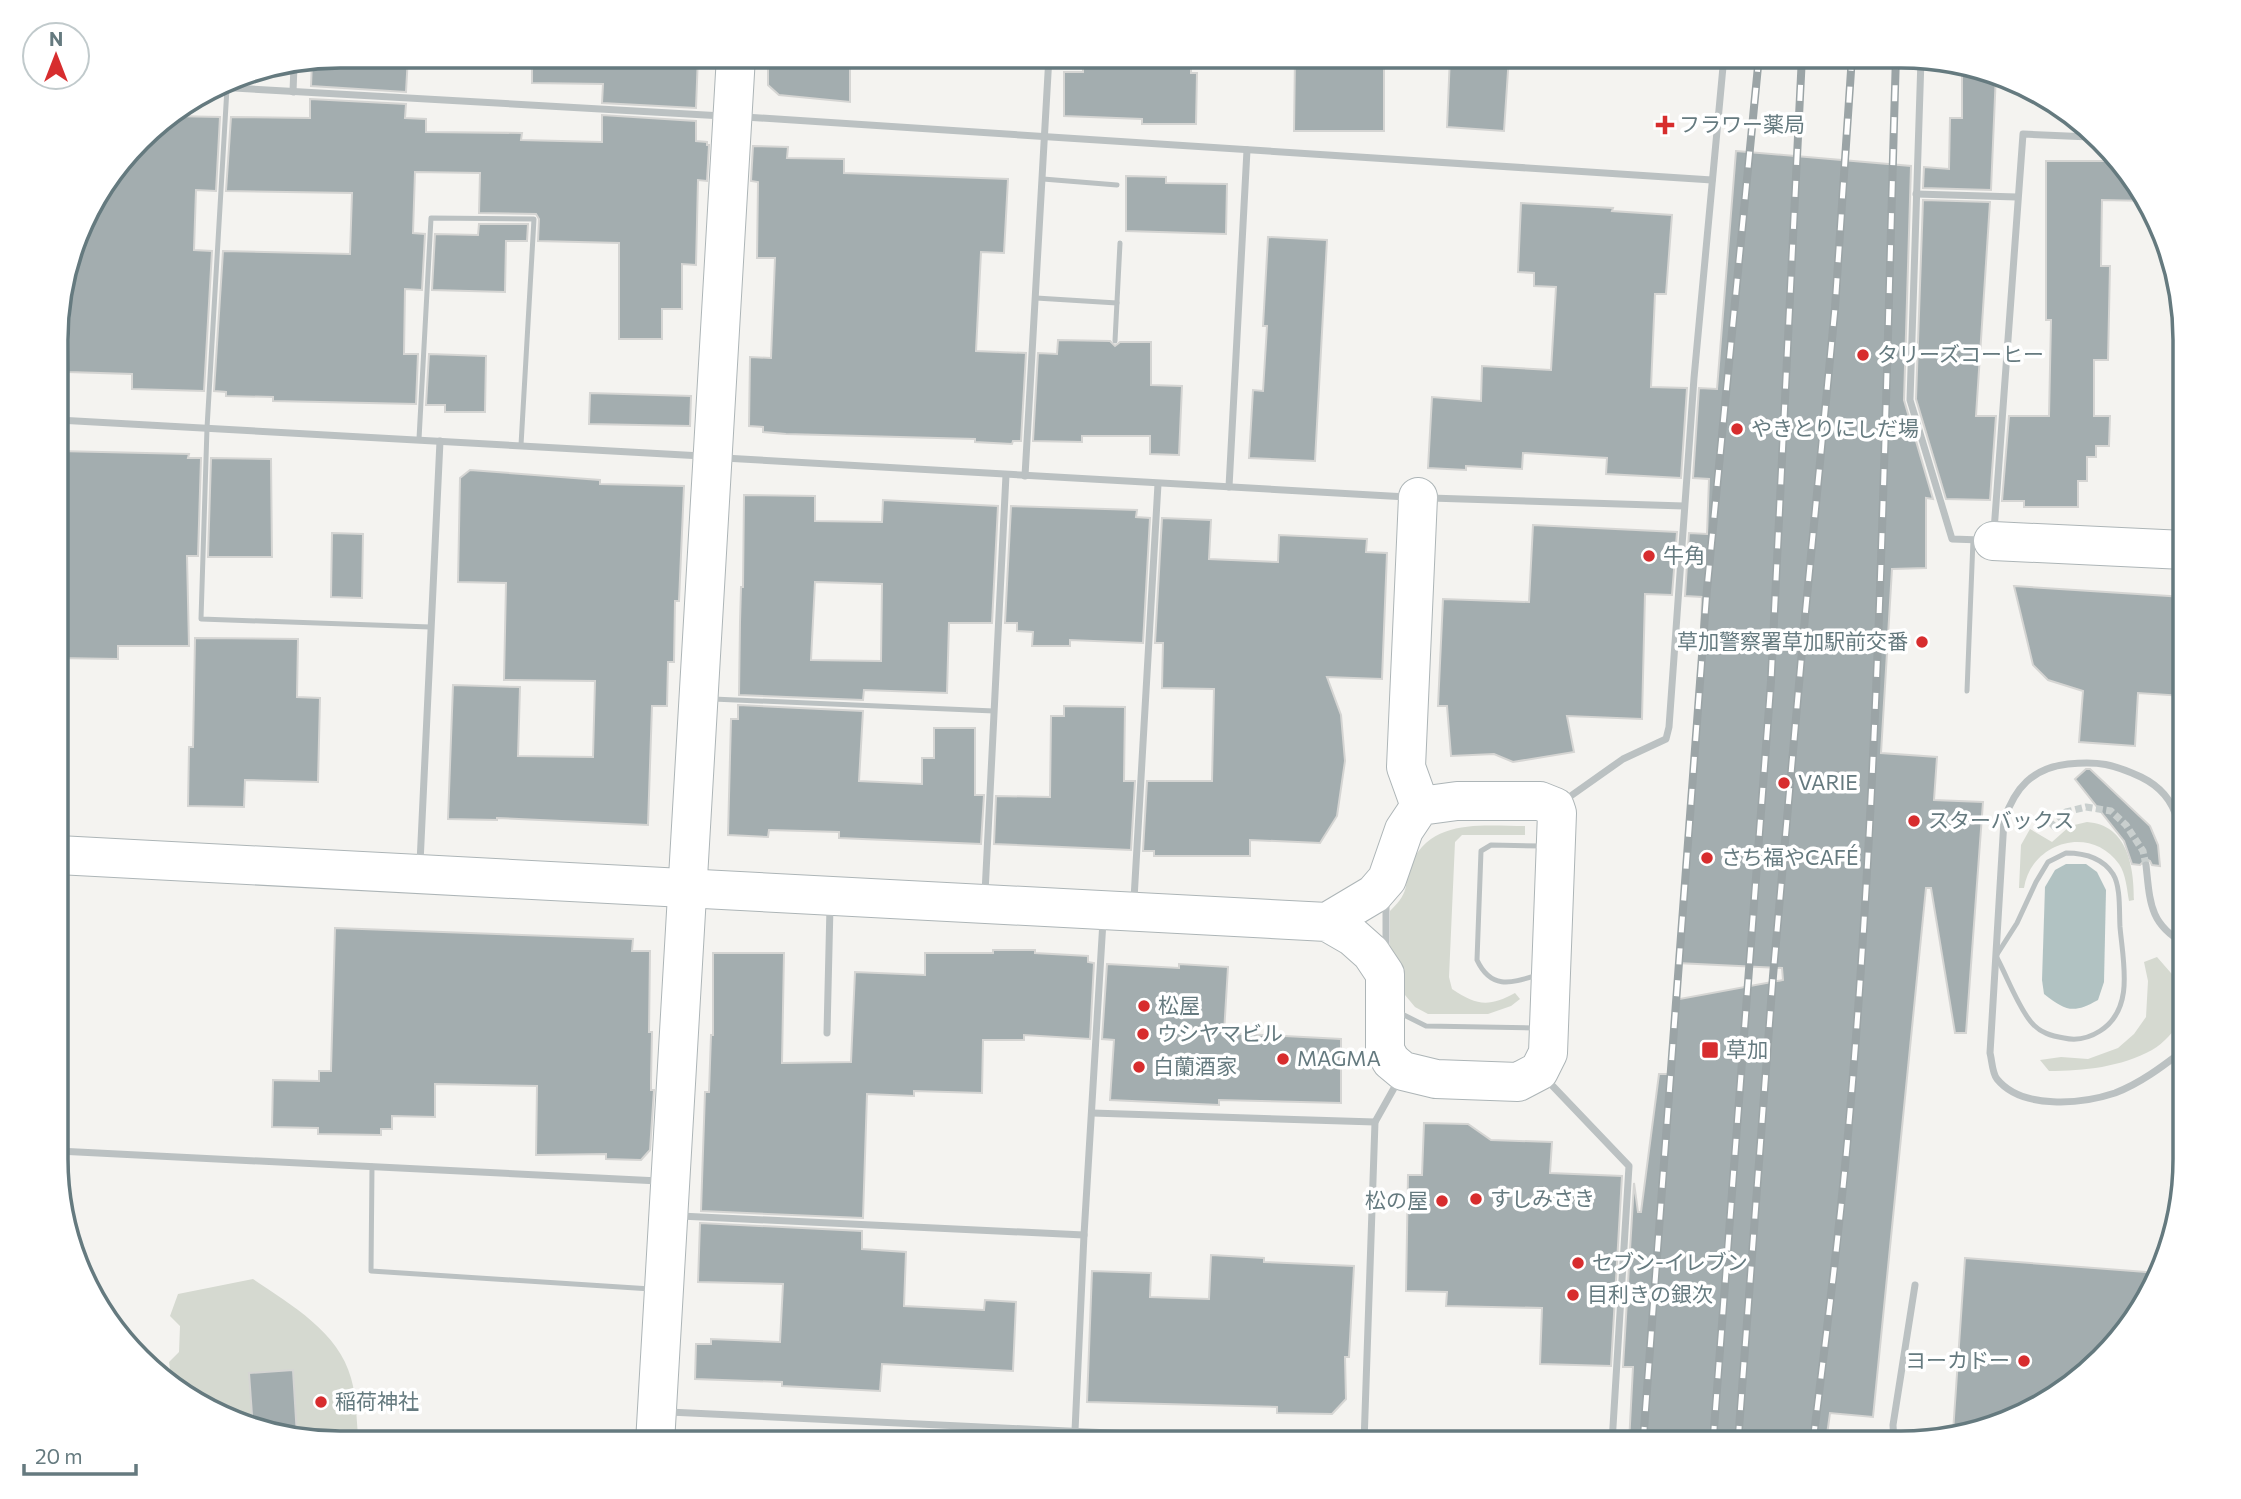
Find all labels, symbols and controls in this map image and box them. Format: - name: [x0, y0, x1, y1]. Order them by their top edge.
- north arrow: [21, 21, 91, 91]
- text: N: [49, 27, 63, 50]
- place label: フラワー薬局: [1679, 111, 1805, 136]
- marker: フラワー薬局: [1657, 117, 1673, 133]
- place label: タリーズコーヒー: [1877, 341, 2044, 366]
- marker: タリーズコーヒー: [1855, 347, 1871, 363]
- place label: やきとりにしだ場: [1751, 415, 1919, 440]
- marker: やきとりにしだ場: [1729, 421, 1745, 437]
- place label: 牛角: [1663, 542, 1705, 567]
- marker: 牛角: [1641, 548, 1657, 564]
- place label: 草加警察署草加駅前交番: [1677, 628, 1908, 653]
- marker: 草加警察署草加駅前交番: [1914, 634, 1930, 650]
- place label: VARIE: [1798, 769, 1858, 794]
- marker: VARIE: [1776, 775, 1792, 791]
- place label: スターバックス: [1928, 807, 2074, 832]
- marker: スターバックス: [1906, 813, 1922, 829]
- place label: さち福やCAFÉ: [1721, 844, 1858, 869]
- marker: さち福やCAFÉ: [1699, 850, 1715, 866]
- place label: 松屋: [1158, 992, 1200, 1017]
- marker: 松屋: [1136, 998, 1152, 1014]
- place label: ウシヤマビル: [1157, 1020, 1283, 1045]
- marker: ウシヤマビル: [1135, 1026, 1151, 1042]
- place label: 草加: [1726, 1036, 1768, 1061]
- marker: 草加: [1700, 1040, 1720, 1060]
- place label: MAGMA: [1297, 1045, 1381, 1070]
- marker: MAGMA: [1275, 1051, 1291, 1067]
- place label: 白蘭酒家: [1153, 1053, 1237, 1078]
- marker: 白蘭酒家: [1131, 1059, 1147, 1075]
- place label: すしみさき: [1490, 1185, 1595, 1210]
- place label: 松の屋: [1365, 1187, 1428, 1212]
- marker: すしみさき: [1468, 1191, 1484, 1207]
- marker: 松の屋: [1434, 1193, 1450, 1209]
- place label: セブン-イレブン: [1592, 1249, 1748, 1274]
- marker: セブン-イレブン: [1570, 1255, 1586, 1271]
- place label: 目利きの銀次: [1587, 1281, 1713, 1306]
- marker: 目利きの銀次: [1565, 1287, 1581, 1303]
- place label: ヨーカドー: [1905, 1347, 2010, 1372]
- marker: ヨーカドー: [2016, 1353, 2032, 1369]
- place label: 稲荷神社: [335, 1388, 419, 1413]
- marker: 稲荷神社: [313, 1394, 329, 1410]
- scale bar: [24, 1432, 136, 1476]
- text: 20 m: [35, 1443, 83, 1468]

